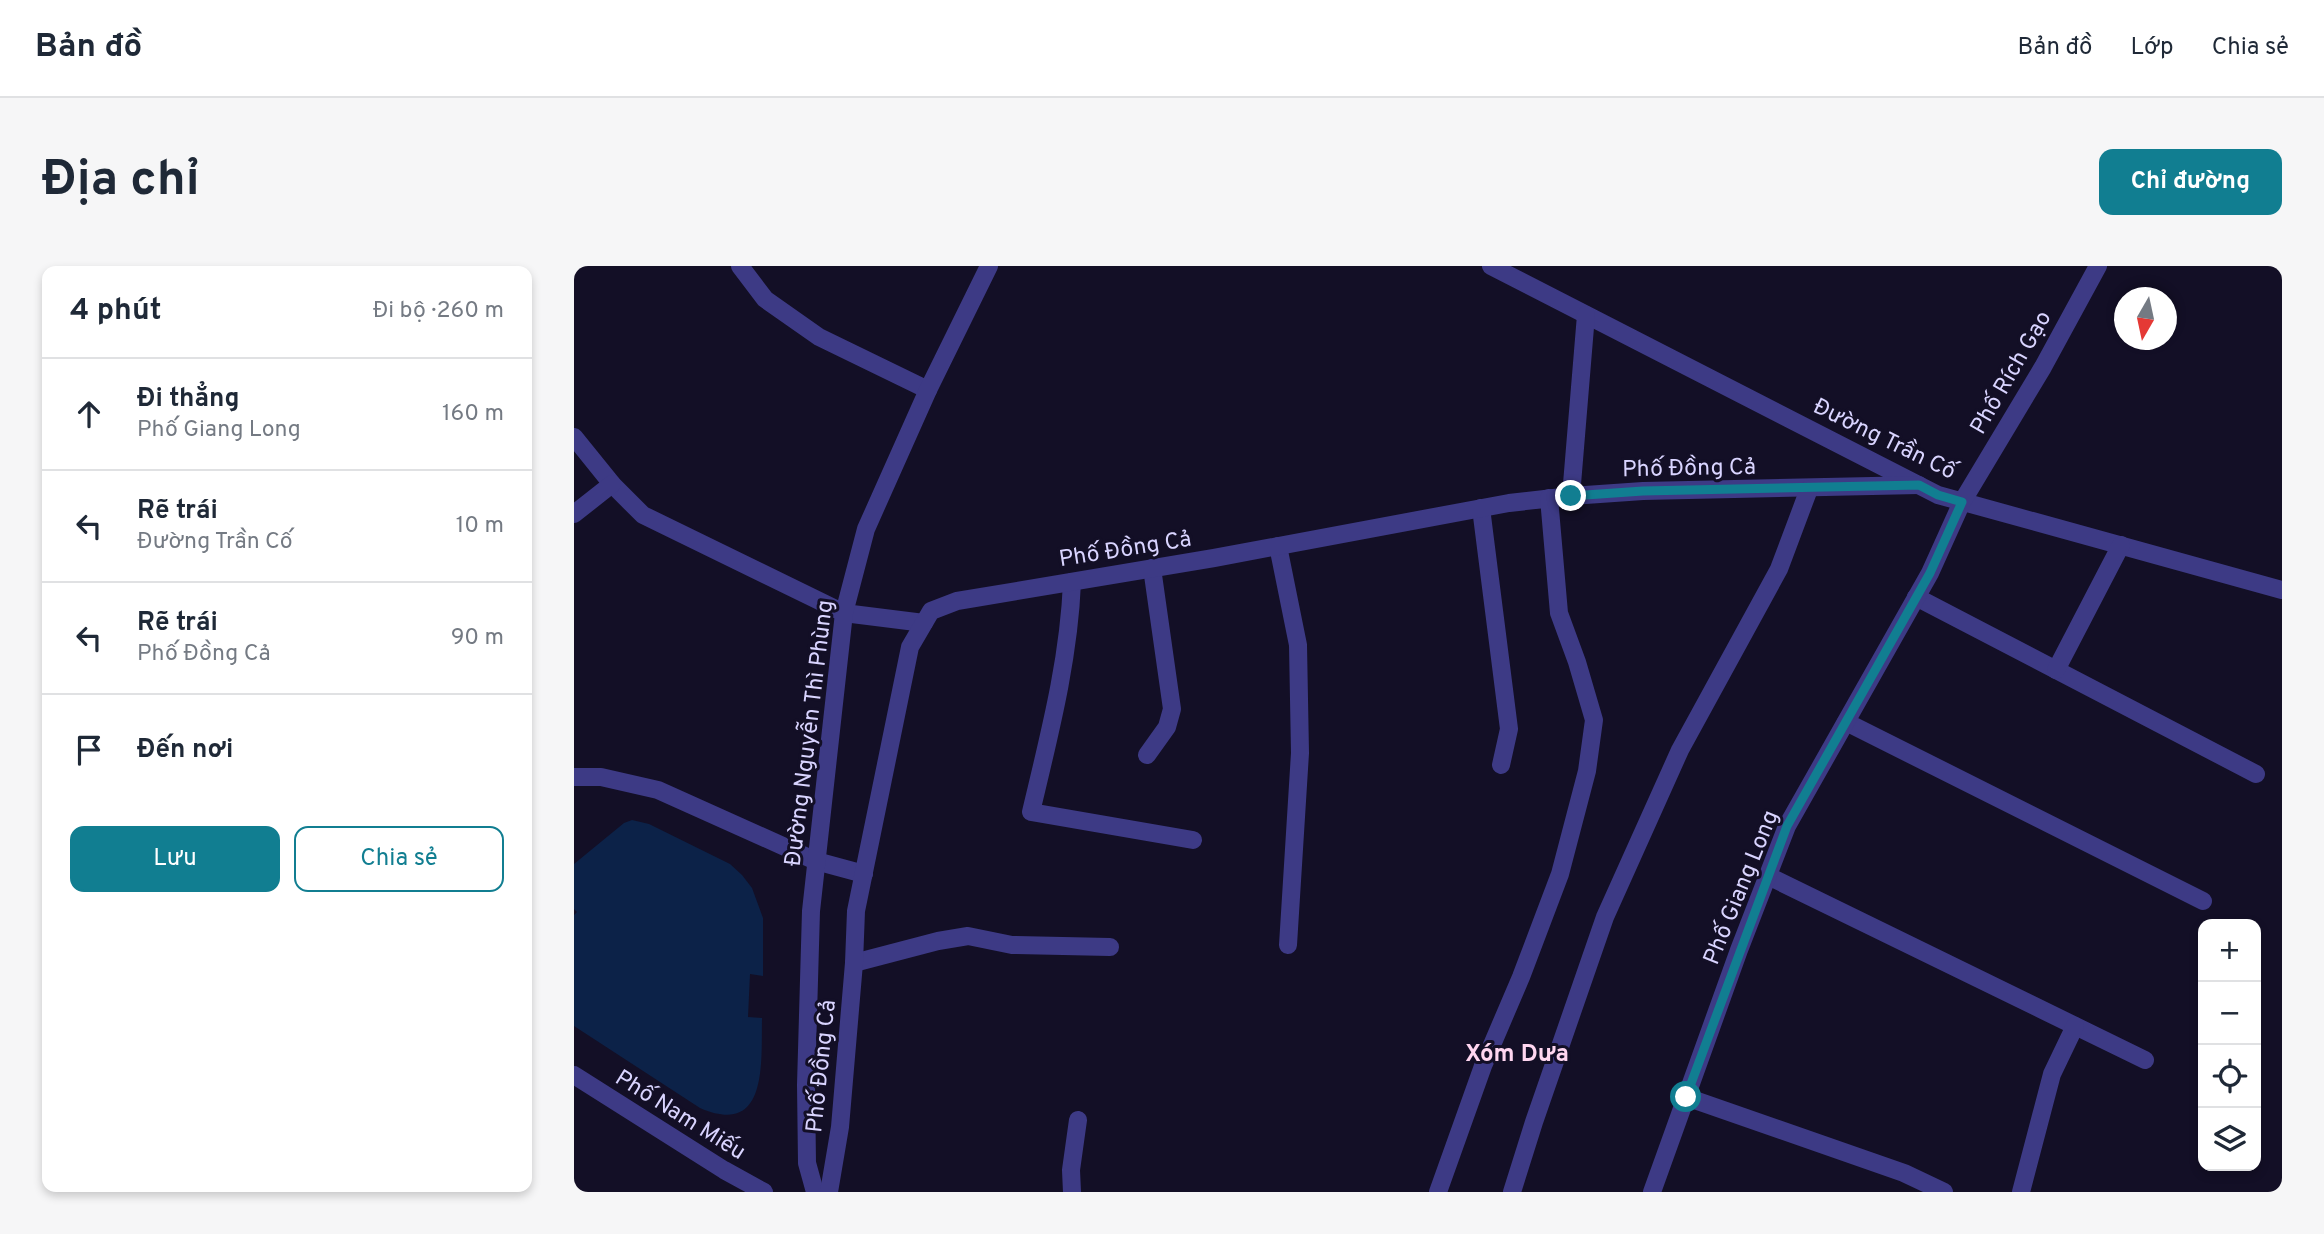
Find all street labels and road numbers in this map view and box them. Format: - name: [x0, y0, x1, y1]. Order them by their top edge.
- street label: Phố Rích Gạo: [1964, 306, 2059, 440]
- street label: Đường Trần Cố: [1808, 392, 1963, 488]
- street label: Phố Đồng Cả: [1622, 453, 1756, 485]
- street label: Phố Đồng Cả: [1057, 525, 1194, 575]
- street label: Đường Nguyễn Thì Phùng: [779, 598, 841, 868]
- street label: Phố Giang Long: [1697, 806, 1786, 969]
- street label: Phố Đồng Cả: [800, 998, 844, 1134]
- street label: Phố Nam Miếu: [609, 1064, 751, 1168]

